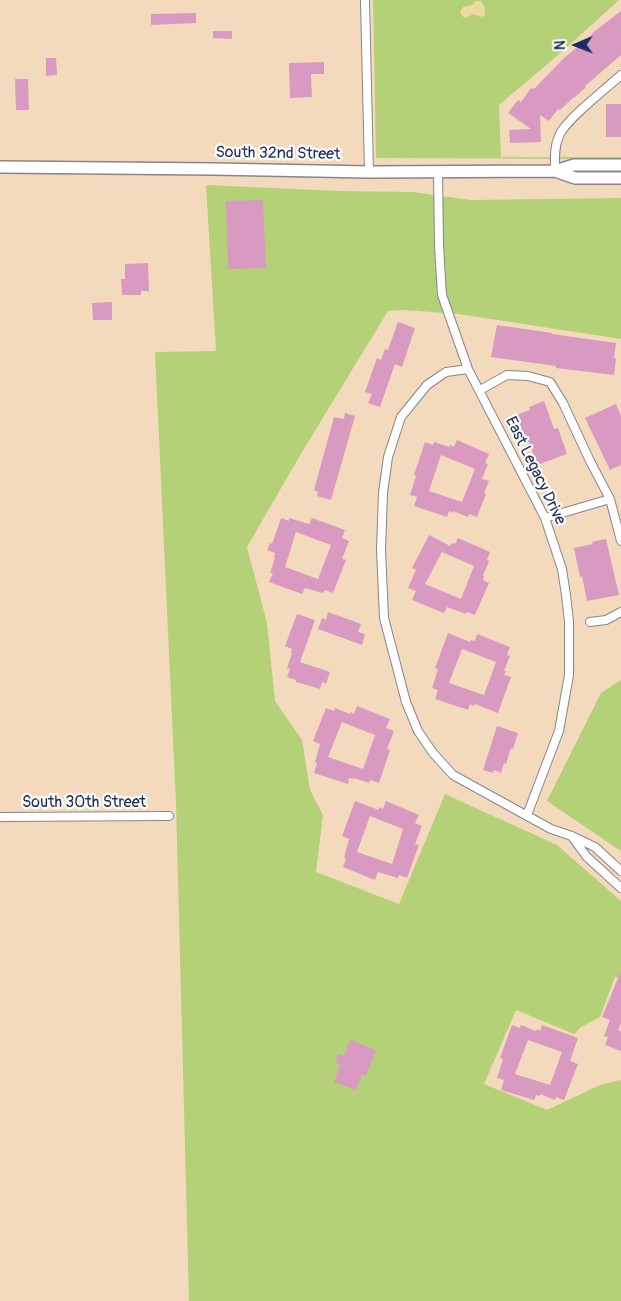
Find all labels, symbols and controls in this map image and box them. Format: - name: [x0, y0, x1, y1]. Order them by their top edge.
- north arrow: [551, 20, 601, 70]
- text: N: [552, 40, 569, 50]
- street label: South 32nd Street: [215, 143, 341, 165]
- street label: East Legacy Drive: [501, 414, 569, 528]
- street label: South 30th Street: [22, 793, 146, 813]

